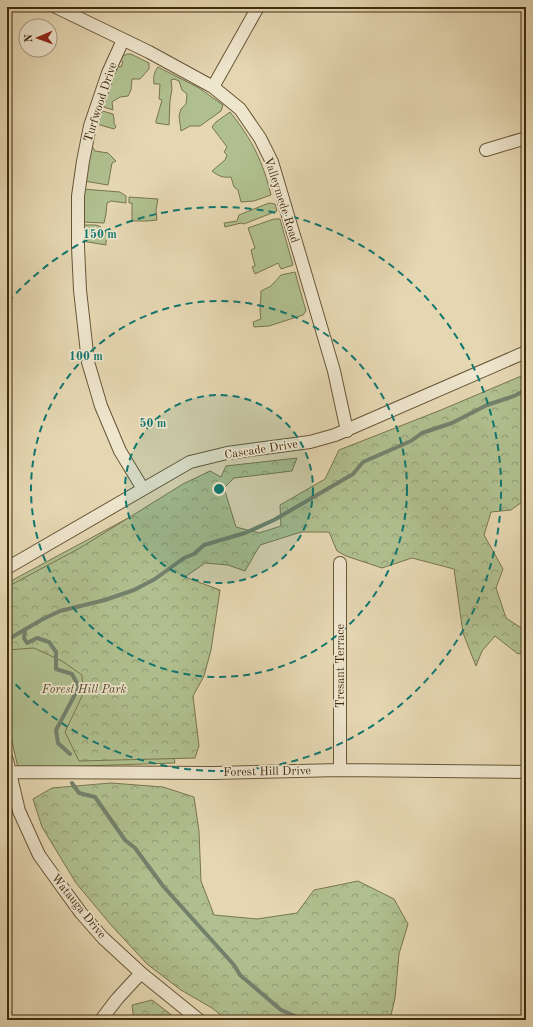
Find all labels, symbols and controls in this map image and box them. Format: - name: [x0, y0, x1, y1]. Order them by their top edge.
- north arrow: [18, 18, 58, 58]
- text: N: [24, 33, 35, 43]
- street label: Turfwood Drive: [82, 61, 120, 144]
- street label: Valleymede Road: [262, 156, 301, 245]
- text: 150 m: [83, 228, 117, 241]
- text: 100 m: [69, 351, 103, 363]
- text: 50 m: [140, 417, 167, 430]
- street label: Cascade Drive: [224, 438, 299, 462]
- centre of rings: [212, 482, 226, 496]
- street label: Tresant Terrace: [335, 624, 347, 708]
- park label: Forest Hill Park: [41, 684, 126, 696]
- street label: Forest Hill Drive: [223, 765, 311, 779]
- street label: Watauga Drive: [49, 872, 108, 941]

